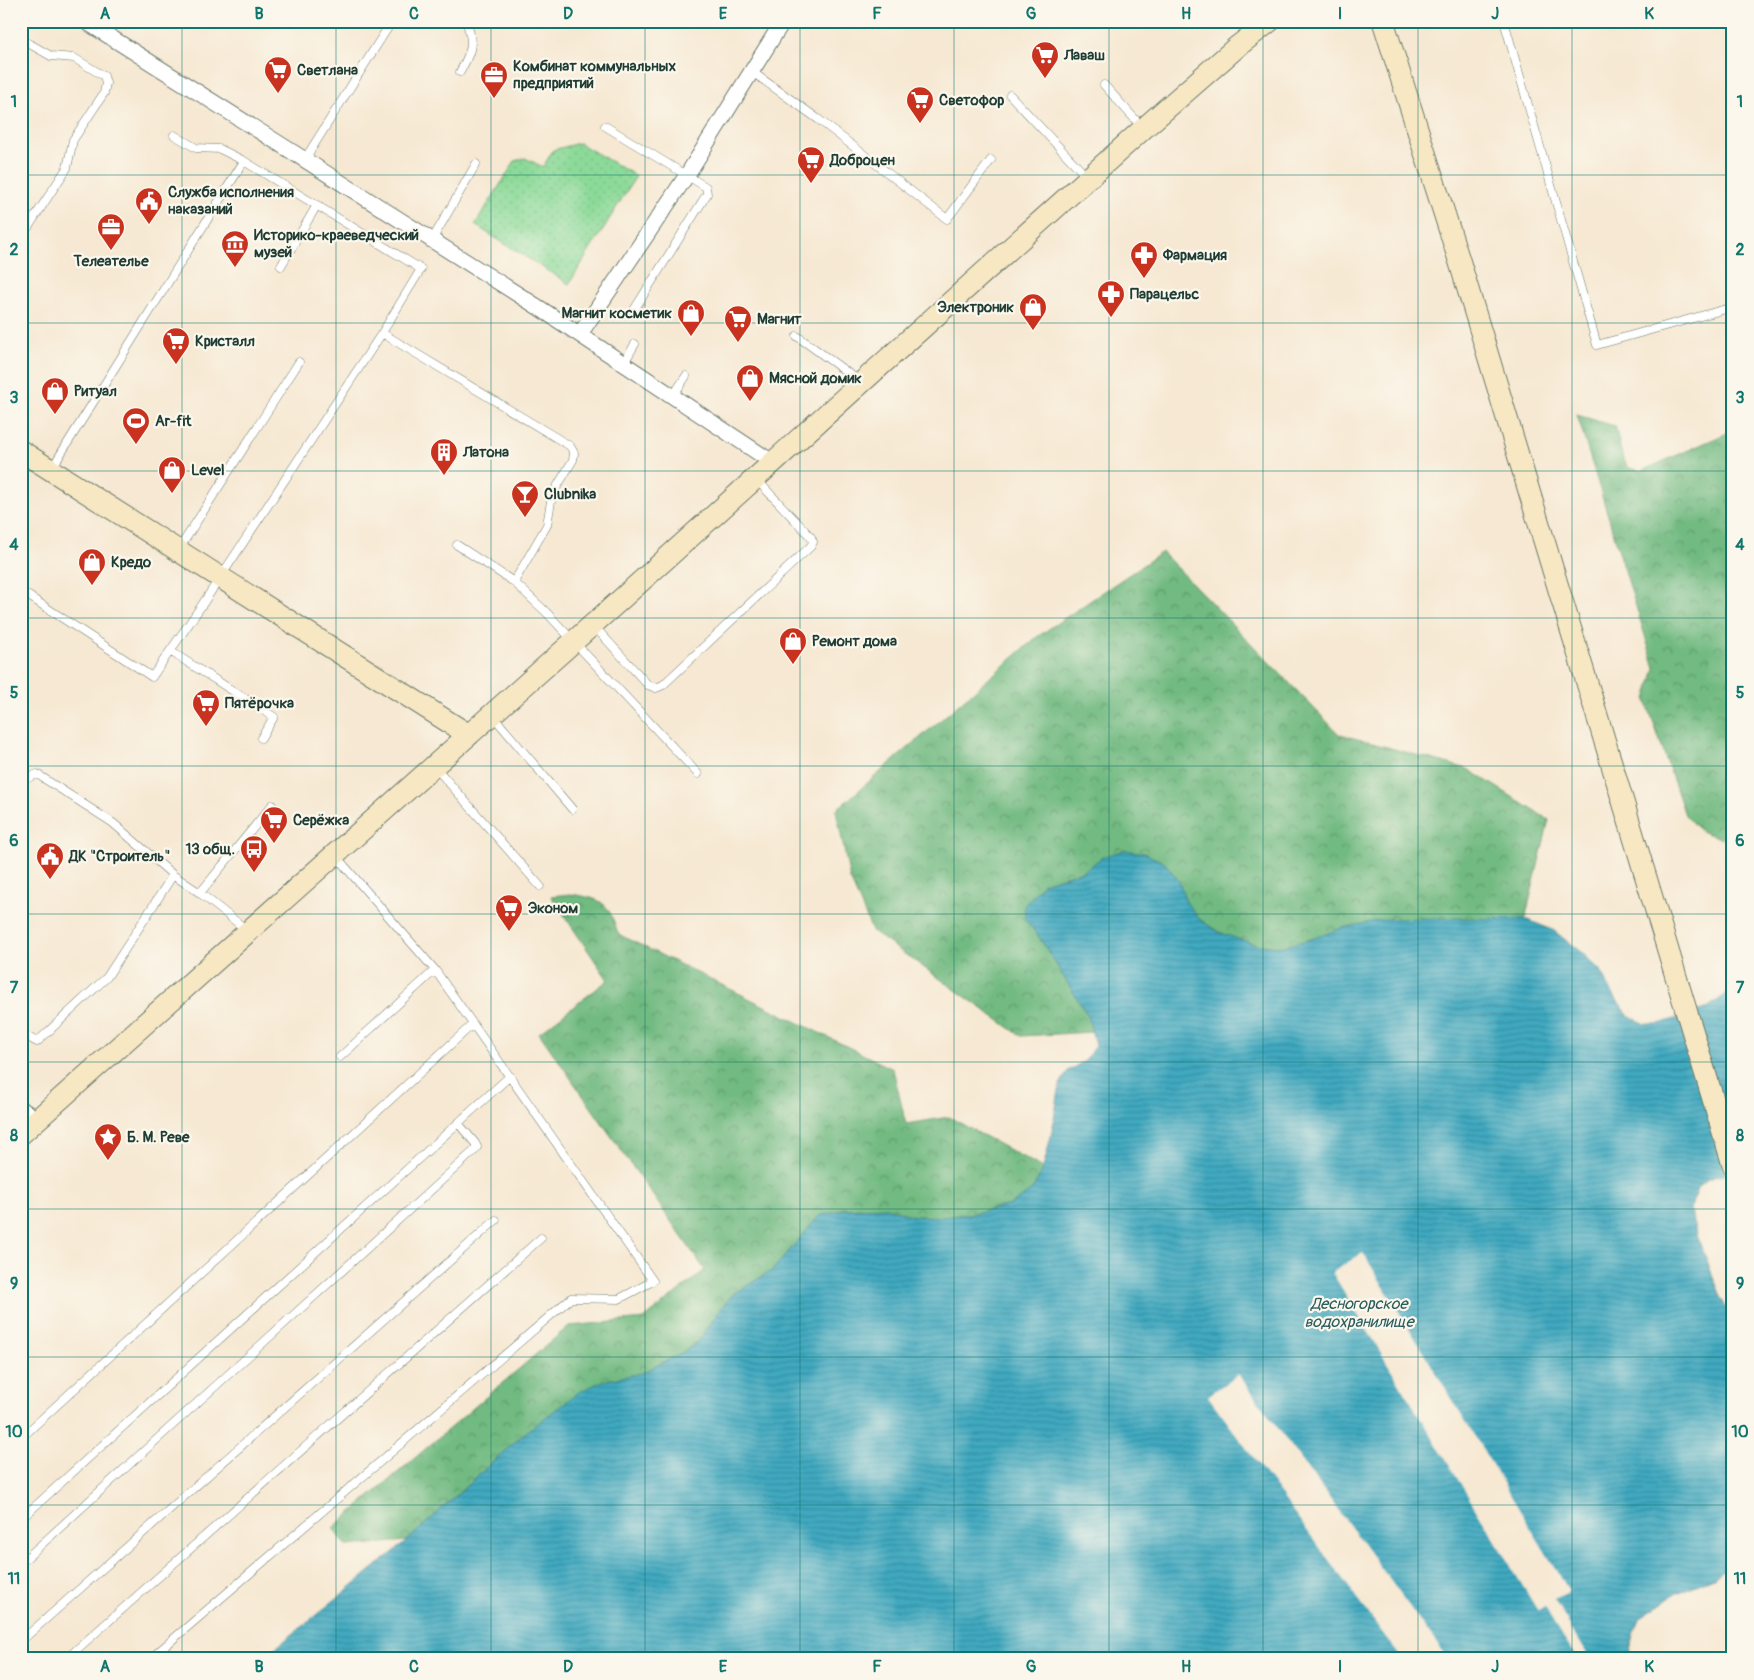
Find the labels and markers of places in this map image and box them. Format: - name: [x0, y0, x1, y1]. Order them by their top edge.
- supermarket icon: Лаваш: [1030, 40, 1060, 79]
- place label: Лаваш: [1063, 46, 1105, 65]
- supermarket icon: Светлана: [263, 55, 293, 94]
- place label: Комбинат коммунальных предприятий: [513, 57, 676, 93]
- office icon: Комбинат коммунальных предприятий: [479, 60, 509, 99]
- place label: Светлана: [297, 61, 358, 80]
- supermarket icon: Светофор: [905, 85, 935, 124]
- place label: Светофор: [939, 91, 1004, 110]
- supermarket icon: Доброцен: [796, 145, 826, 184]
- place label: Доброцен: [829, 151, 896, 170]
- place label: Служба исполнения наказаний: [168, 183, 294, 219]
- public building icon: Служба исполнения наказаний: [134, 186, 164, 225]
- office icon: Телеателье: [96, 212, 126, 251]
- place label: Историко-краеведческий музей: [254, 226, 419, 262]
- museum icon: Историко-краеведческий музей: [220, 229, 250, 268]
- pharmacy icon: Фармация: [1129, 240, 1159, 279]
- place label: Фармация: [1162, 246, 1227, 265]
- place label: Телеателье: [72, 252, 149, 271]
- pharmacy icon: Парацельс: [1096, 279, 1126, 318]
- place label: Парацельс: [1130, 285, 1200, 304]
- shop icon: Электроник: [1018, 292, 1048, 331]
- shop icon: Магнит косметик: [676, 298, 706, 337]
- place label: Электроник: [937, 298, 1014, 317]
- place label: Магнит косметик: [562, 304, 672, 323]
- supermarket icon: Магнит: [723, 304, 753, 343]
- place label: Магнит: [757, 310, 802, 329]
- supermarket icon: Кристалл: [161, 326, 191, 365]
- place label: Кристалл: [195, 332, 255, 351]
- shop icon: Мясной домик: [735, 363, 765, 402]
- place label: Мясной домик: [769, 369, 862, 388]
- shop icon: Ритуал: [40, 376, 70, 415]
- place label: Ритуал: [74, 382, 117, 401]
- sports icon: Ar-fit: [121, 406, 151, 445]
- place label: Ar-fit: [155, 412, 192, 431]
- building icon: Латона: [429, 437, 459, 476]
- place label: Латона: [462, 443, 509, 462]
- shop icon: Level: [157, 455, 187, 494]
- place label: Level: [191, 461, 225, 480]
- bar icon: Clubnika: [510, 479, 540, 518]
- place label: Clubnika: [544, 485, 596, 504]
- shop icon: Кредо: [77, 547, 107, 586]
- place label: Кредо: [111, 553, 151, 572]
- shop icon: Ремонт дома: [778, 626, 808, 665]
- place label: Ремонт дома: [812, 632, 897, 651]
- supermarket icon: Пятёрочка: [191, 688, 221, 727]
- place label: Пятёрочка: [225, 694, 294, 713]
- supermarket icon: Серёжка: [259, 805, 289, 844]
- place label: Серёжка: [293, 811, 349, 830]
- bus stop icon: 13 общ.: [239, 834, 269, 873]
- place label: 13 общ.: [185, 840, 235, 859]
- public building icon: ДК "Строитель": [35, 841, 65, 880]
- place label: ДК "Строитель": [68, 847, 170, 866]
- supermarket icon: Эконом: [494, 893, 524, 932]
- place label: Эконом: [528, 899, 578, 918]
- place icon: Б. М. Реве: [93, 1122, 123, 1161]
- place label: Б. М. Реве: [127, 1128, 190, 1147]

